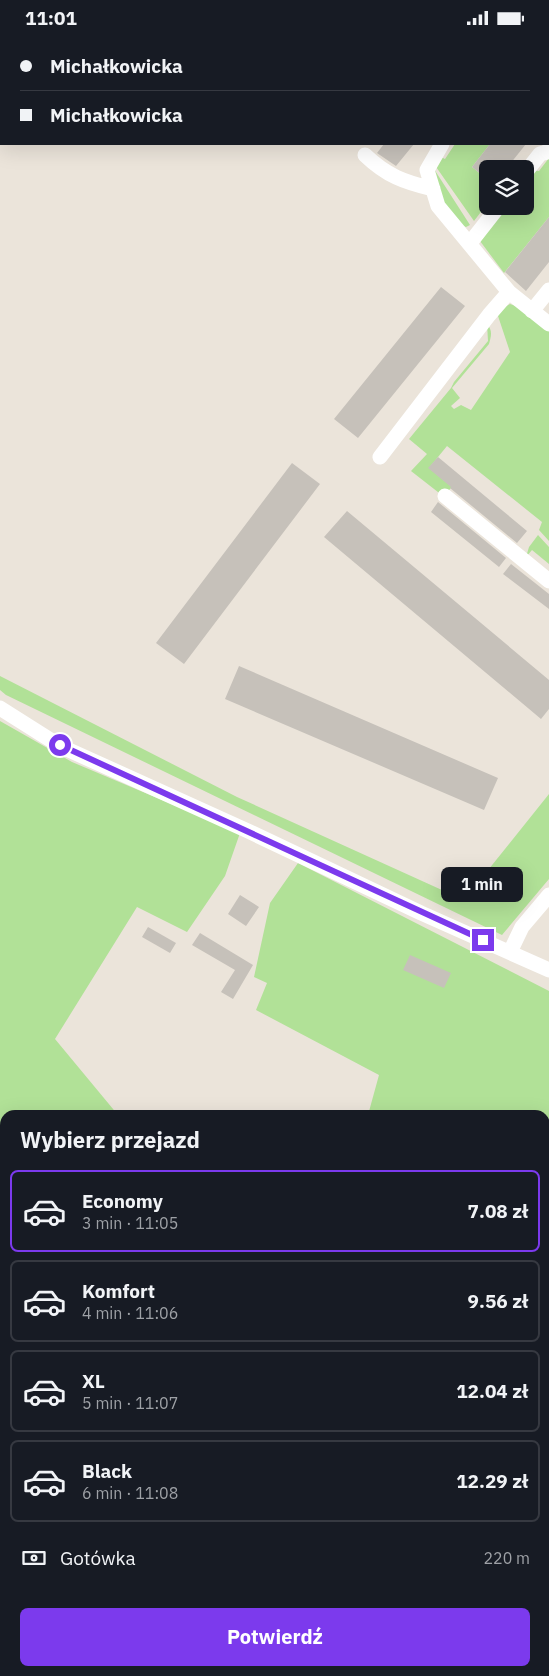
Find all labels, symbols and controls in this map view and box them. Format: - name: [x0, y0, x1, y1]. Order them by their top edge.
- text: 11:01: [25, 6, 77, 30]
- text: Michałkowicka: [50, 54, 183, 78]
- text: Michałkowicka: [50, 103, 183, 127]
- map controls: [479, 160, 534, 215]
- button: layers: [479, 160, 534, 215]
- route start: [49, 734, 71, 756]
- callout: 1 min: [442, 867, 524, 903]
- text: 1 min: [461, 874, 503, 894]
- route end: [472, 929, 494, 951]
- text: Wybierz przejazd: [20, 1125, 200, 1154]
- icon: car: [22, 1189, 67, 1234]
- text: Economy: [82, 1189, 163, 1213]
- text: 7.08 zł: [468, 1199, 528, 1223]
- text: 3 min · 11:05: [82, 1213, 178, 1233]
- icon: car: [22, 1279, 67, 1324]
- text: Komfort: [82, 1279, 155, 1303]
- text: 9.56 zł: [468, 1289, 528, 1313]
- text: 4 min · 11:06: [82, 1303, 178, 1323]
- icon: car: [22, 1369, 67, 1414]
- text: XL: [82, 1369, 105, 1393]
- text: 12.04 zł: [456, 1379, 528, 1403]
- text: 5 min · 11:07: [82, 1393, 178, 1413]
- icon: car: [22, 1459, 67, 1504]
- text: Black: [82, 1459, 132, 1483]
- text: 12.29 zł: [456, 1469, 528, 1493]
- text: 6 min · 11:08: [82, 1483, 178, 1503]
- icon: cash: [20, 1544, 48, 1572]
- text: Gotówka: [60, 1546, 136, 1570]
- text: 220 m: [483, 1548, 530, 1568]
- button: Potwierdź: [20, 1608, 530, 1666]

